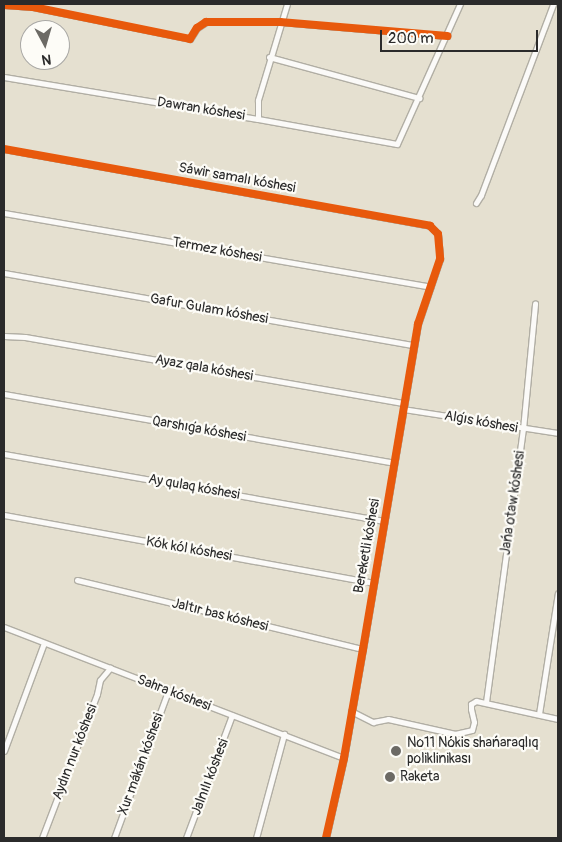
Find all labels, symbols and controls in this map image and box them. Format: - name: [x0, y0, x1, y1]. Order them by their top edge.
- north arrow: [20, 20, 70, 70]
- scale bar: [382, 20, 540, 52]
- text: 200 m: [388, 29, 433, 48]
- text: N: [41, 50, 52, 68]
- street label: Dawran kóshesi: [156, 94, 246, 124]
- street label: Sáwir samalı kóshesi: [177, 159, 297, 197]
- street label: Termez kóshesi: [171, 234, 263, 266]
- street label: Gafur Gulam kóshesi: [149, 290, 269, 328]
- street label: Ayaz qala kóshesi: [154, 351, 254, 385]
- street label: Alǵıs kóshesi: [443, 407, 519, 437]
- street label: Qarshıǵa kóshesi: [151, 412, 247, 446]
- street label: Jańa otaw kóshesi: [497, 450, 529, 556]
- street label: Ay qulaq kóshesi: [147, 471, 241, 503]
- street label: Bereketli kóshesi: [350, 497, 384, 595]
- street label: Kók kól kóshesi: [145, 533, 233, 565]
- street label: Jaltır bas kóshesi: [170, 595, 270, 635]
- street label: Sahra kóshesi: [135, 671, 213, 715]
- street label: Aydın nur kóshesi: [49, 702, 101, 802]
- street label: Xur mákán kóshesi: [115, 711, 167, 817]
- place label: №11 Nókis shańaraqlıq poliklinikası: [407, 735, 538, 768]
- street label: Jalnılı kóshesi: [188, 736, 232, 818]
- marker: №11 Nókis shańaraqlıq poliklinikası: [389, 744, 403, 758]
- place label: Raketa: [400, 769, 440, 785]
- marker: Raketa: [384, 771, 396, 783]

